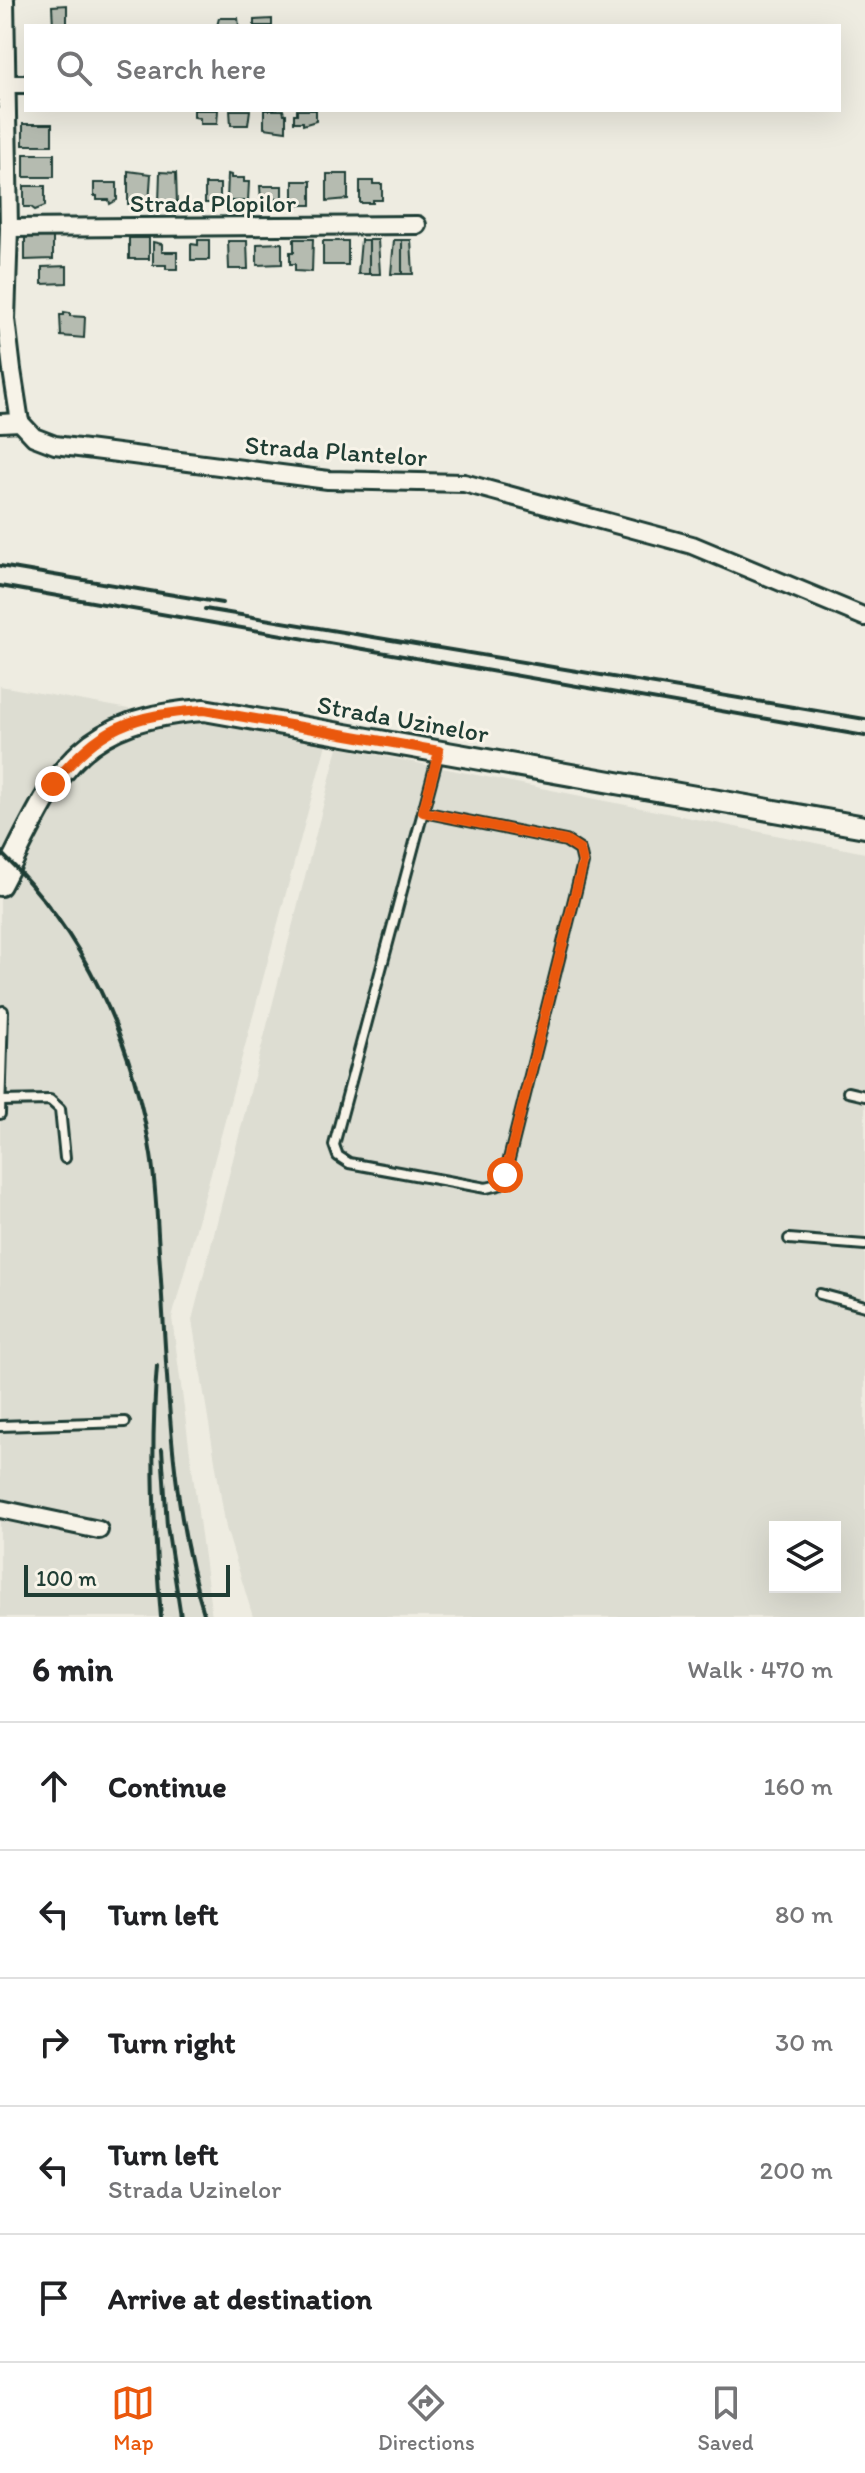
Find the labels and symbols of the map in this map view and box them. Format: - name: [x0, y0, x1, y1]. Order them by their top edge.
- street label: Strada Plopilor: [130, 187, 297, 219]
- street label: Strada Plantelor: [244, 429, 428, 473]
- street label: Strada Uzinelor: [315, 688, 492, 750]
- route end: [35, 766, 71, 802]
- route start: [487, 1157, 523, 1193]
- scale bar: [24, 1561, 230, 1597]

